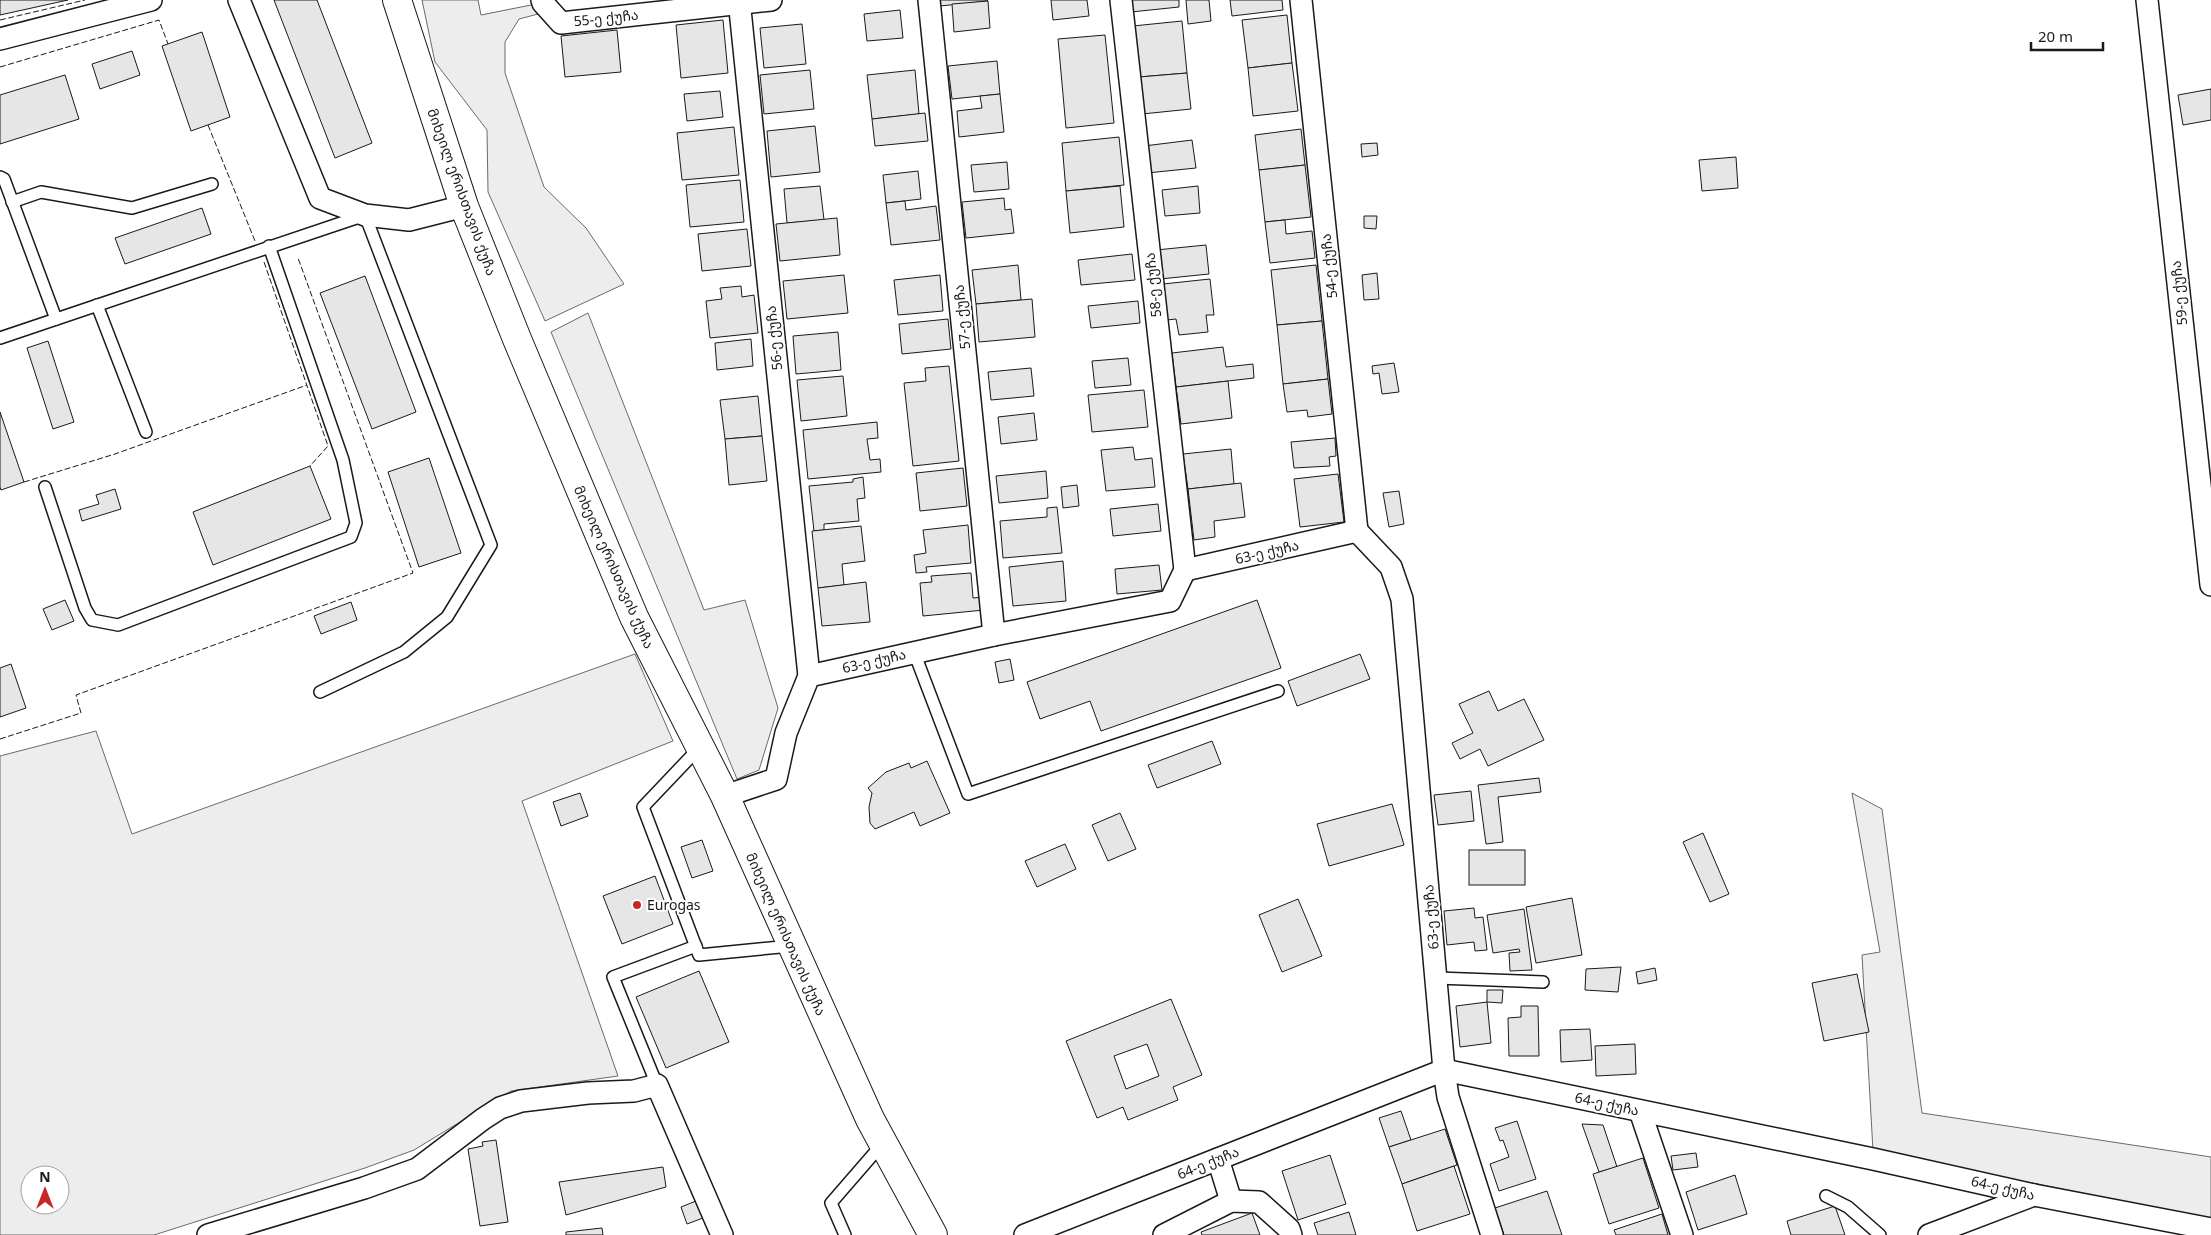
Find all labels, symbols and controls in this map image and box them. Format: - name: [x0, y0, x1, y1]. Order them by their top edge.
- street label: 55-ე ქუჩა: [573, 5, 639, 30]
- scale bar: [2031, 20, 2104, 52]
- text: 20 m: [2038, 26, 2073, 46]
- street label: მიხეილ ერისთავის ქუჩა: [423, 106, 502, 278]
- street label: 54-ე ქუჩა: [1316, 233, 1341, 299]
- street label: 58-ე ქუჩა: [1140, 252, 1165, 318]
- street label: 59-ე ქუჩა: [2166, 260, 2191, 326]
- street label: 57-ე ქუჩა: [949, 284, 974, 350]
- street label: 56-ე ქუჩა: [761, 305, 786, 371]
- street label: მიხეილ ერისთავის ქუჩა: [570, 482, 659, 651]
- street label: 63-ე ქუჩა: [1233, 535, 1301, 568]
- street label: 63-ე ქუჩა: [840, 644, 908, 677]
- street label: მიხეილ ერისთავის ქუჩა: [742, 849, 831, 1018]
- street label: 63-ე ქუჩა: [1418, 884, 1443, 950]
- place label: Eurogas: [647, 895, 701, 914]
- marker: Eurogas: [631, 899, 643, 911]
- street label: 64-ე ქუჩა: [1573, 1087, 1641, 1120]
- street label: 64-ე ქუჩა: [1174, 1142, 1242, 1184]
- north arrow: [20, 1165, 70, 1215]
- text: N: [39, 1167, 51, 1186]
- street label: 64-ე ქუჩა: [1969, 1171, 2037, 1204]

